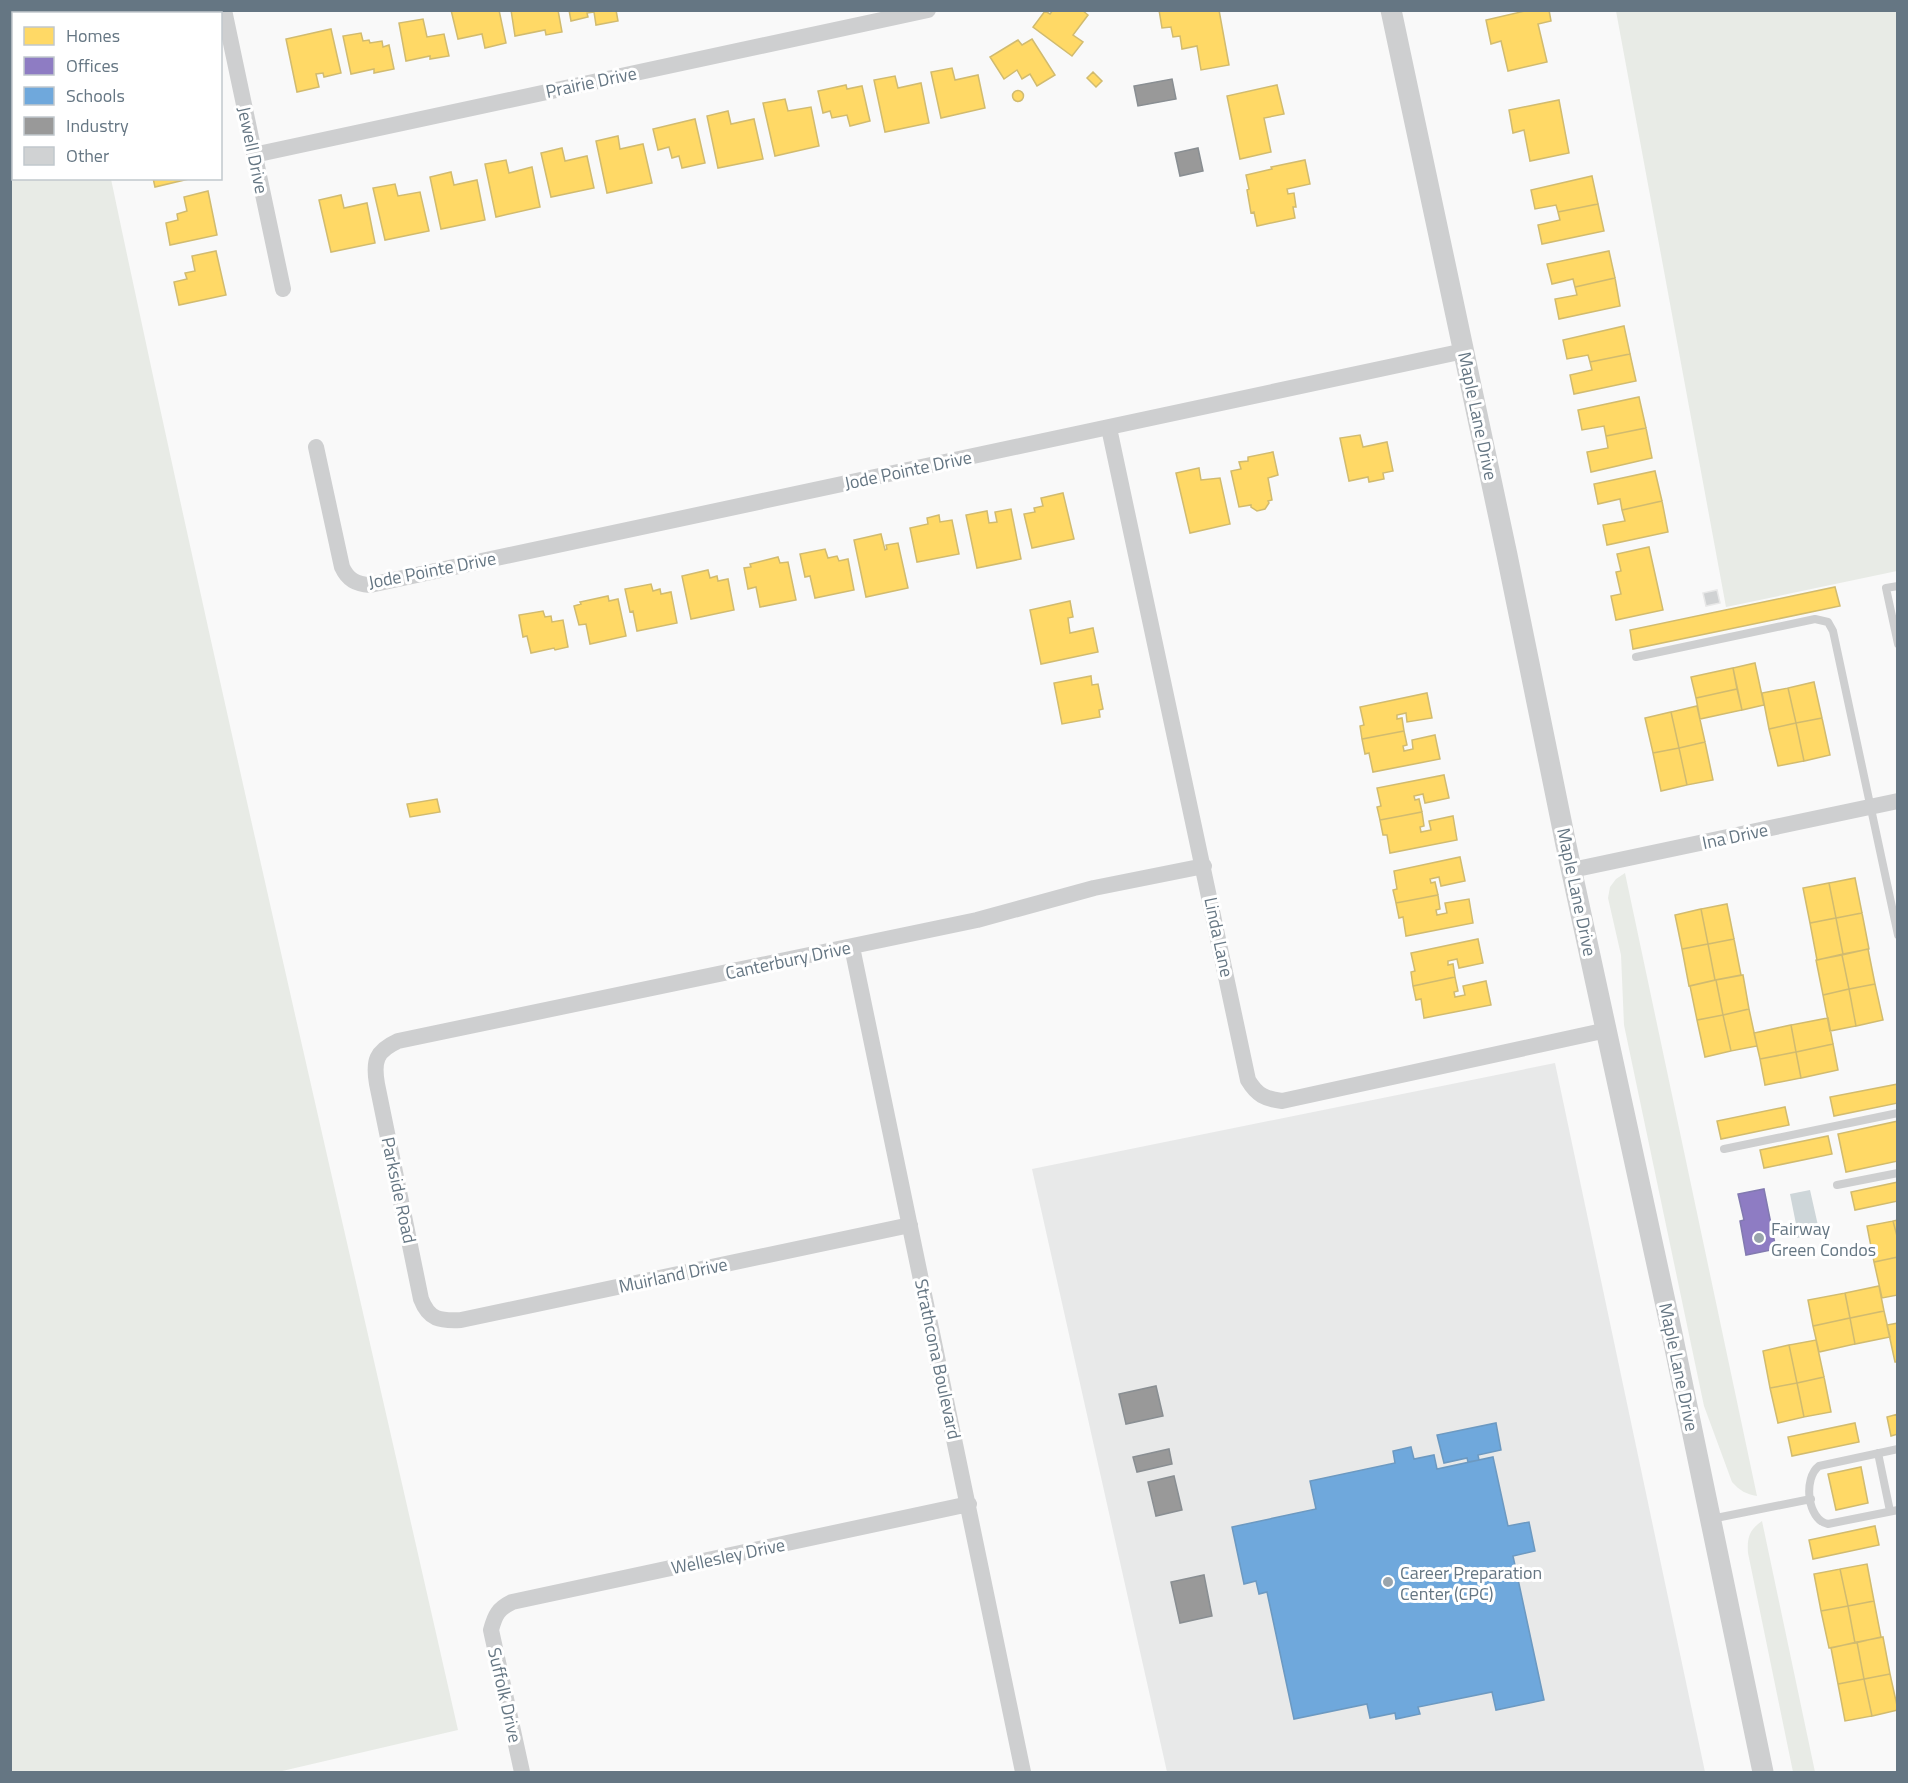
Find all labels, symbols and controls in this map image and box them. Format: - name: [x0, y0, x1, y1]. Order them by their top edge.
- legend: [12, 12, 222, 180]
- text: Homes: [66, 22, 120, 49]
- text: Offices: [66, 52, 119, 79]
- street label: Prairie Drive: [543, 59, 639, 105]
- text: Schools: [66, 82, 125, 109]
- street label: Jewell Drive: [231, 104, 275, 196]
- text: Industry: [66, 112, 129, 139]
- text: Other: [66, 142, 109, 169]
- street label: Maple Lane Drive: [1451, 349, 1505, 483]
- street label: Jode Pointe Drive: [842, 443, 974, 497]
- street label: Jode Pointe Drive: [366, 544, 498, 596]
- street label: Ina Drive: [1700, 816, 1770, 856]
- street label: Maple Lane Drive: [1550, 825, 1604, 959]
- street label: Linda Lane: [1197, 895, 1241, 979]
- street label: Canterbury Drive: [723, 934, 853, 986]
- street label: Parkside Road: [375, 1134, 423, 1246]
- place label: Fairway Green Condos: [1771, 1215, 1876, 1263]
- marker: Fairway Green Condos: [1752, 1231, 1766, 1245]
- street label: Muirland Drive: [616, 1250, 730, 1300]
- street label: Strathcona Boulevard: [908, 1276, 968, 1442]
- street label: Maple Lane Drive: [1652, 1300, 1706, 1434]
- street label: Wellesley Drive: [669, 1531, 787, 1581]
- place label: Career Preparation Center (CPC): [1400, 1559, 1542, 1607]
- marker: Career Preparation Center (CPC): [1381, 1575, 1395, 1589]
- street label: Suffolk Drive: [481, 1645, 529, 1745]

